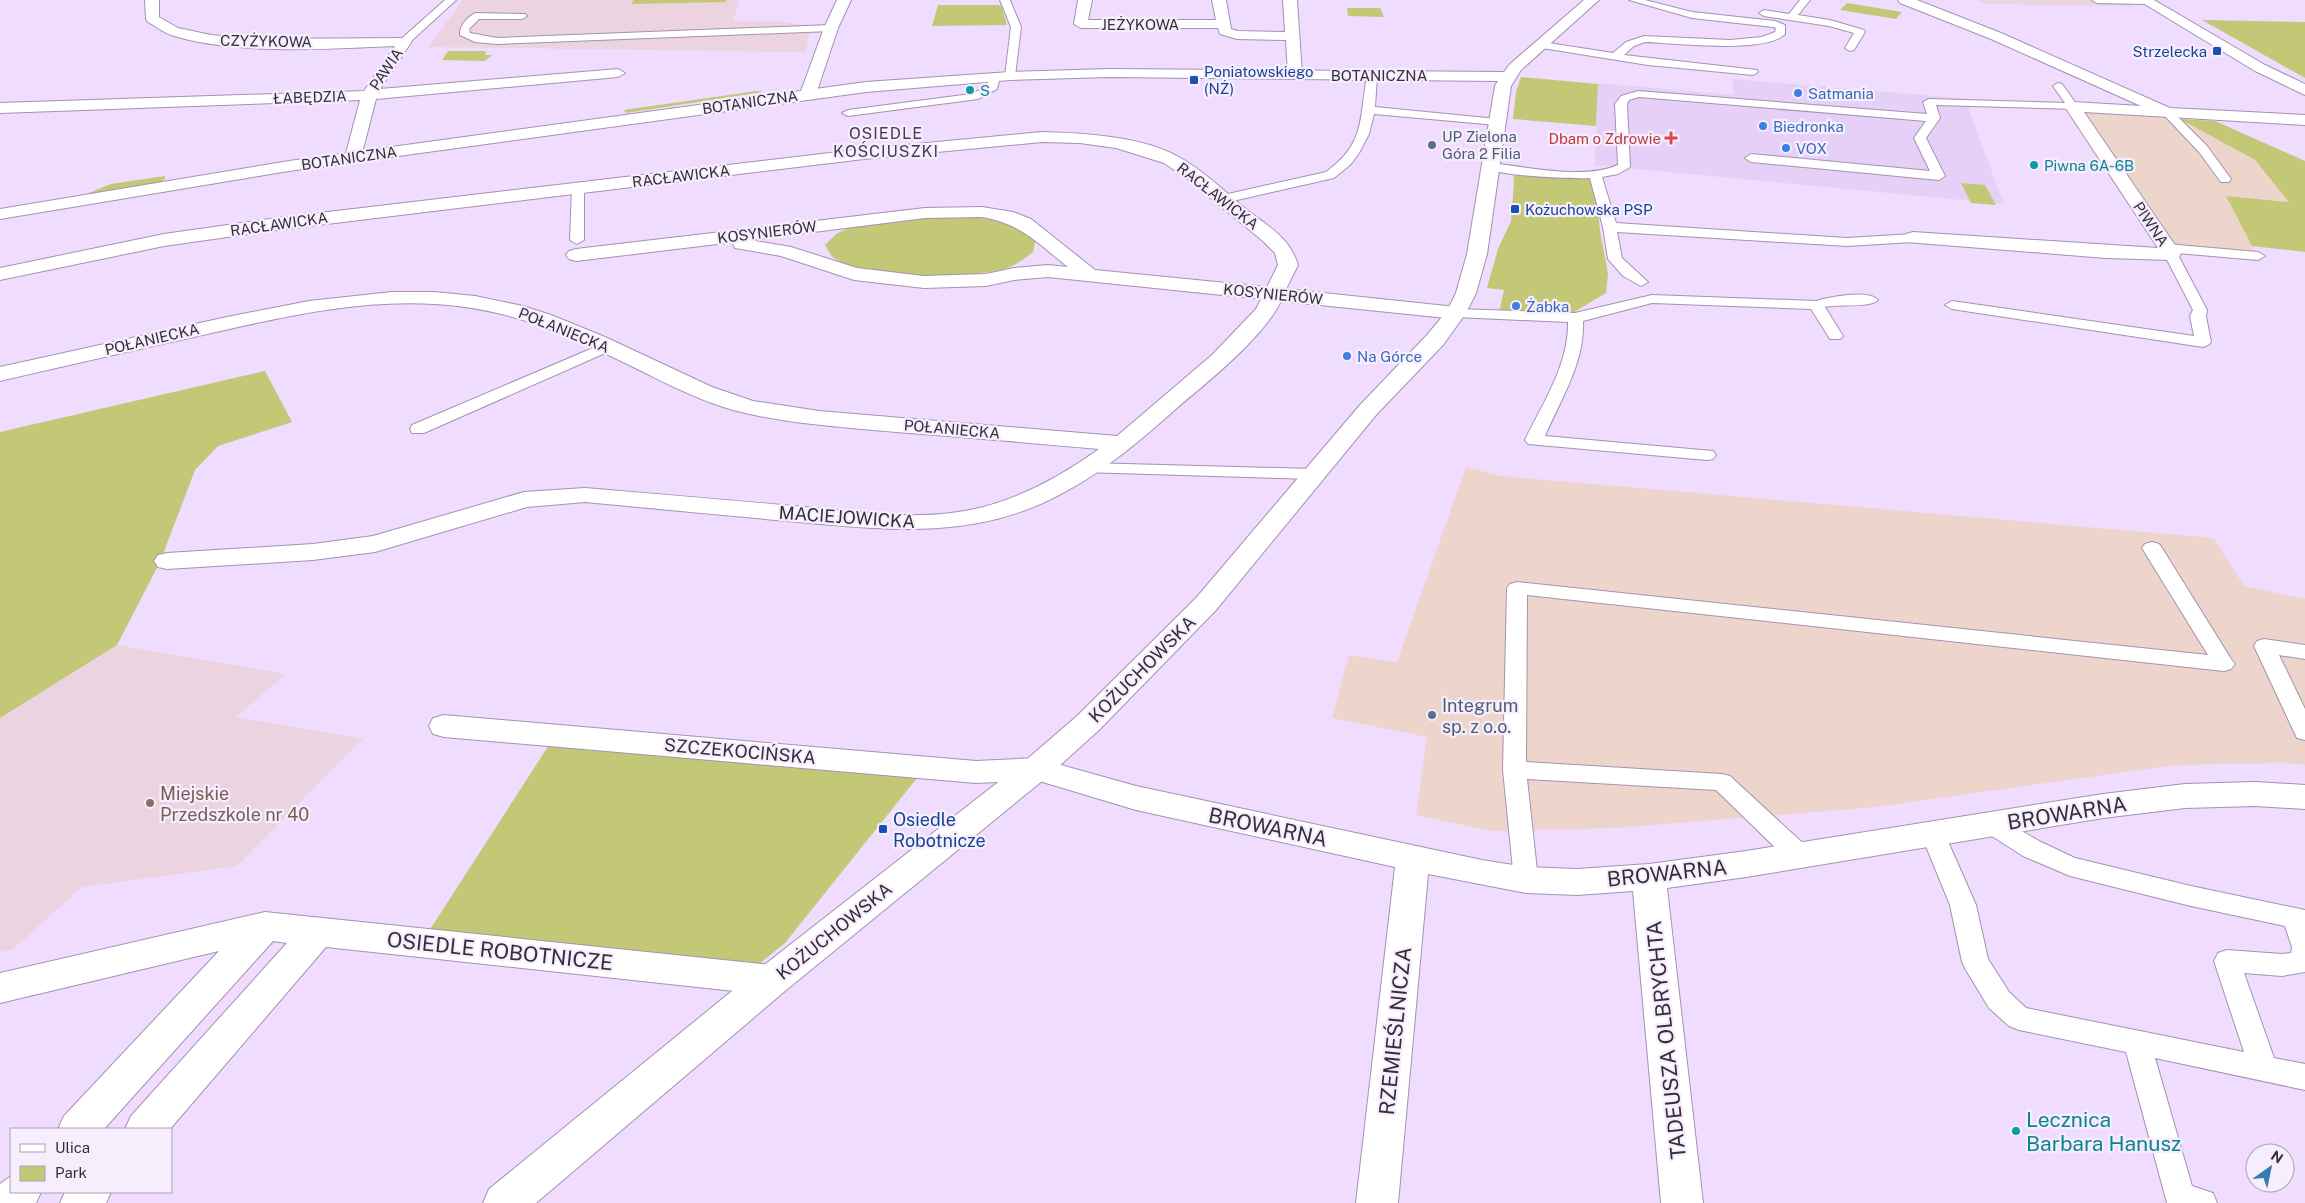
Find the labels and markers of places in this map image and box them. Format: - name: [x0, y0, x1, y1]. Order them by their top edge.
- place label: Strzelecka: [2133, 43, 2207, 60]
- marker: Strzelecka: [2211, 45, 2223, 57]
- place label: Poniatowskiego (NŻ): [1204, 63, 1314, 97]
- marker: Poniatowskiego (NŻ): [1188, 74, 1200, 86]
- place label: S: [980, 82, 990, 99]
- marker: S: [964, 84, 976, 96]
- place label: Satmania: [1808, 85, 1874, 102]
- marker: Satmania: [1792, 87, 1804, 99]
- place label: Biedronka: [1773, 118, 1844, 135]
- marker: Biedronka: [1757, 120, 1769, 132]
- place label: UP Zielona Góra 2 Filia: [1442, 128, 1521, 162]
- place label: Dbam o Zdrowie: [1549, 130, 1661, 147]
- marker: Dbam o Zdrowie: [1665, 132, 1677, 144]
- marker: UP Zielona Góra 2 Filia: [1426, 139, 1438, 151]
- place label: VOX: [1796, 140, 1827, 157]
- marker: VOX: [1780, 142, 1792, 154]
- place label: Piwna 6A-6B: [2044, 157, 2134, 174]
- marker: Piwna 6A-6B: [2028, 159, 2040, 171]
- place label: Kożuchowska PSP: [1525, 201, 1653, 218]
- marker: Kożuchowska PSP: [1509, 203, 1521, 215]
- place label: Żabka: [1526, 297, 1569, 315]
- marker: Żabka: [1510, 300, 1522, 312]
- place label: Na Górce: [1357, 348, 1422, 365]
- marker: Na Górce: [1341, 350, 1353, 362]
- place label: Integrum sp. z o.o.: [1442, 695, 1518, 737]
- marker: Integrum sp. z o.o.: [1426, 709, 1438, 721]
- place label: Miejskie Przedszkole nr 40: [160, 783, 309, 825]
- marker: Miejskie Przedszkole nr 40: [144, 797, 156, 809]
- place label: Osiedle Robotnicze: [893, 809, 986, 851]
- marker: Osiedle Robotnicze: [877, 823, 889, 835]
- place label: Lecznica Barbara Hanusz: [2026, 1107, 2181, 1156]
- marker: Lecznica Barbara Hanusz: [2010, 1125, 2022, 1137]

